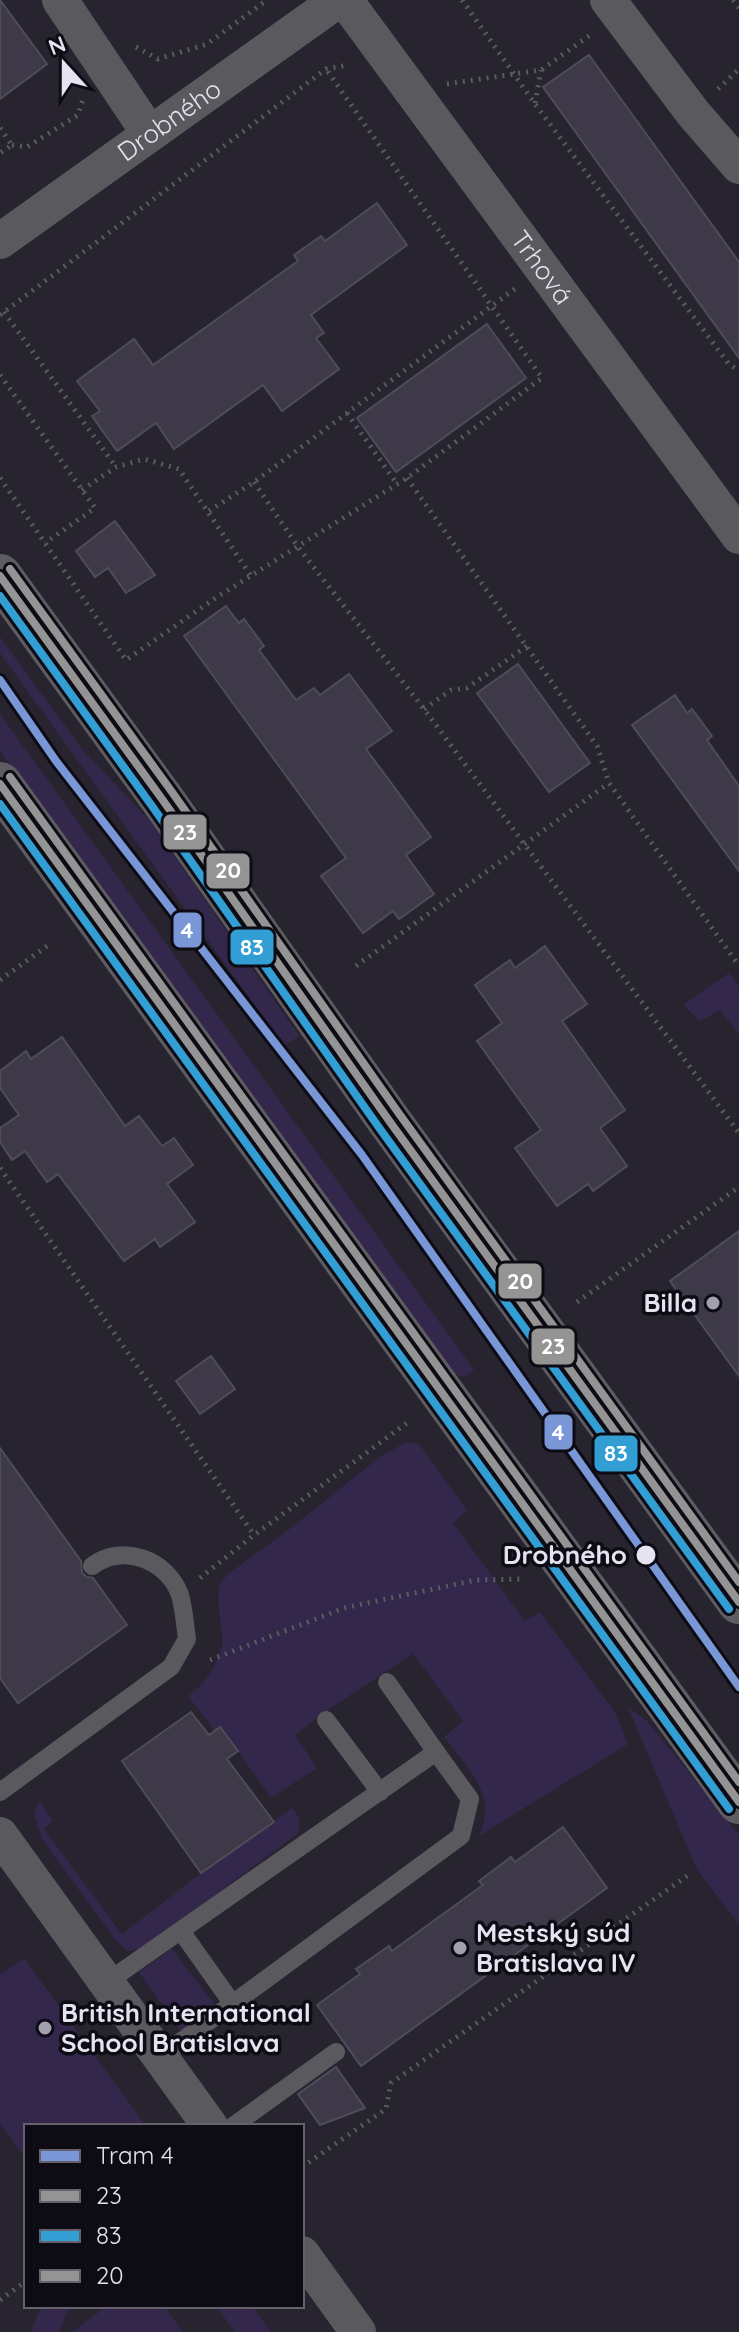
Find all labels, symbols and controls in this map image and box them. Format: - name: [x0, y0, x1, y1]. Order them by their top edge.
- north arrow: [24, 24, 104, 104]
- text: N: [44, 29, 69, 61]
- street label: Drobného: [111, 72, 227, 168]
- street label: Trhová: [504, 224, 580, 311]
- line badge: 23: [162, 813, 208, 851]
- text: 23: [173, 818, 197, 846]
- line badge: 20: [205, 852, 251, 890]
- text: 20: [215, 856, 241, 884]
- line badge: 4: [172, 911, 203, 949]
- text: 4: [181, 916, 194, 944]
- line badge: 83: [229, 928, 275, 966]
- text: 83: [240, 933, 264, 961]
- line badge: 20: [497, 1262, 543, 1300]
- text: 20: [507, 1267, 533, 1295]
- place label: Billa: [643, 1286, 697, 1319]
- marker: Billa: [704, 1294, 722, 1312]
- line badge: 23: [530, 1327, 576, 1366]
- text: 23: [541, 1332, 565, 1360]
- line badge: 4: [543, 1413, 574, 1451]
- text: 4: [552, 1418, 565, 1446]
- line badge: 83: [593, 1434, 639, 1473]
- text: 83: [604, 1439, 628, 1467]
- place label: Drobného: [503, 1538, 627, 1571]
- marker: Drobného: [634, 1543, 658, 1567]
- place label: Mestský súd Bratislava IV: [476, 1916, 636, 1979]
- marker: Mestský súd Bratislava IV: [451, 1939, 469, 1957]
- place label: British International School Bratislava: [61, 1996, 311, 2059]
- marker: British International School Bratislava: [36, 2019, 54, 2037]
- legend: [24, 2124, 304, 2308]
- text: Tram 4: [96, 2140, 174, 2170]
- text: 23: [96, 2180, 122, 2210]
- text: 83: [96, 2220, 122, 2250]
- text: 20: [96, 2260, 124, 2290]

